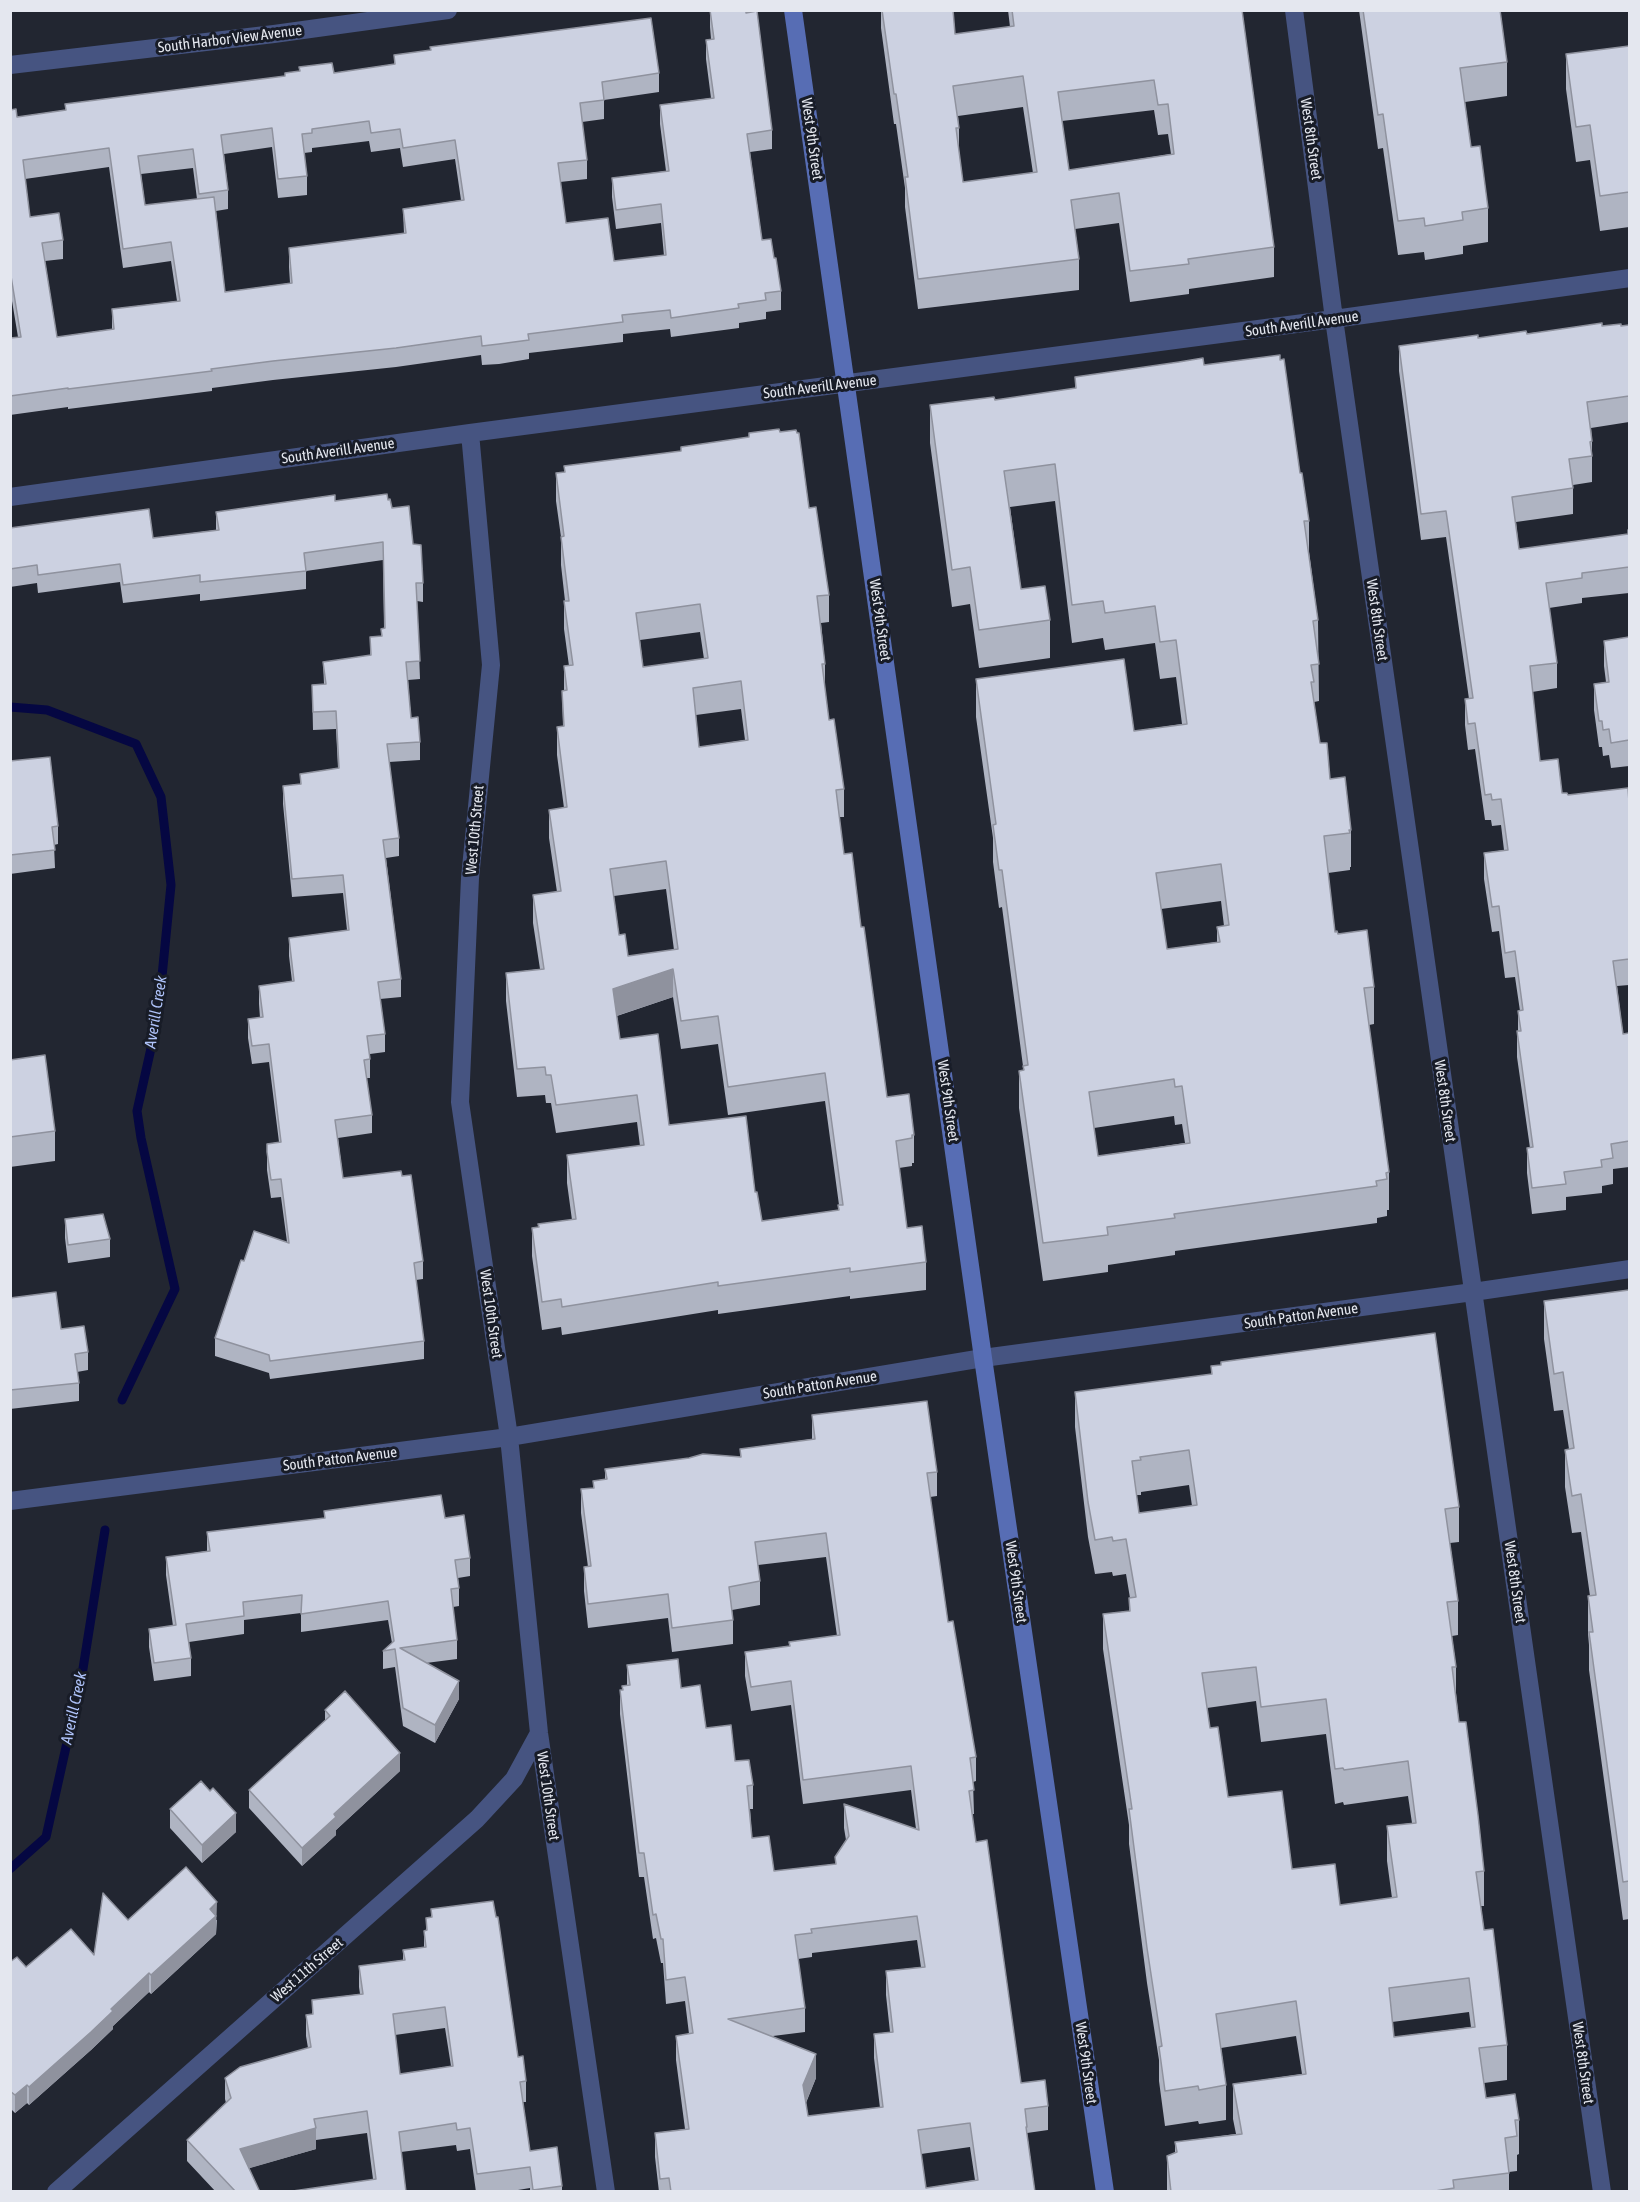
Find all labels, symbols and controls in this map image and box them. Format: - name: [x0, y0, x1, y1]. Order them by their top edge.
- street label: South Harbor View Avenue: [157, 21, 303, 57]
- street label: West 9th Street: [797, 97, 827, 181]
- street label: West 8th Street: [1296, 97, 1326, 181]
- street label: South Averill Avenue: [1244, 307, 1360, 341]
- street label: South Averill Avenue: [762, 371, 878, 403]
- street label: South Averill Avenue: [280, 434, 396, 468]
- street label: West 9th Street: [865, 578, 895, 662]
- street label: West 8th Street: [1362, 578, 1392, 662]
- street label: West 10th Street: [462, 785, 488, 875]
- water label: Averill Creek: [141, 974, 171, 1050]
- street label: West 9th Street: [933, 1059, 963, 1143]
- street label: West 8th Street: [1430, 1059, 1460, 1143]
- street label: West 10th Street: [476, 1268, 506, 1360]
- street label: South Patton Avenue: [1243, 1299, 1359, 1333]
- street label: South Patton Avenue: [762, 1367, 878, 1403]
- street label: South Patton Avenue: [282, 1443, 398, 1475]
- street label: West 9th Street: [1001, 1540, 1031, 1624]
- street label: West 8th Street: [1500, 1540, 1530, 1624]
- water label: Averill Creek: [57, 1670, 91, 1746]
- street label: West 10th Street: [533, 1750, 563, 1842]
- street label: West 11th Street: [267, 1934, 347, 2006]
- street label: West 9th Street: [1071, 2021, 1101, 2105]
- street label: West 8th Street: [1568, 2021, 1598, 2105]

